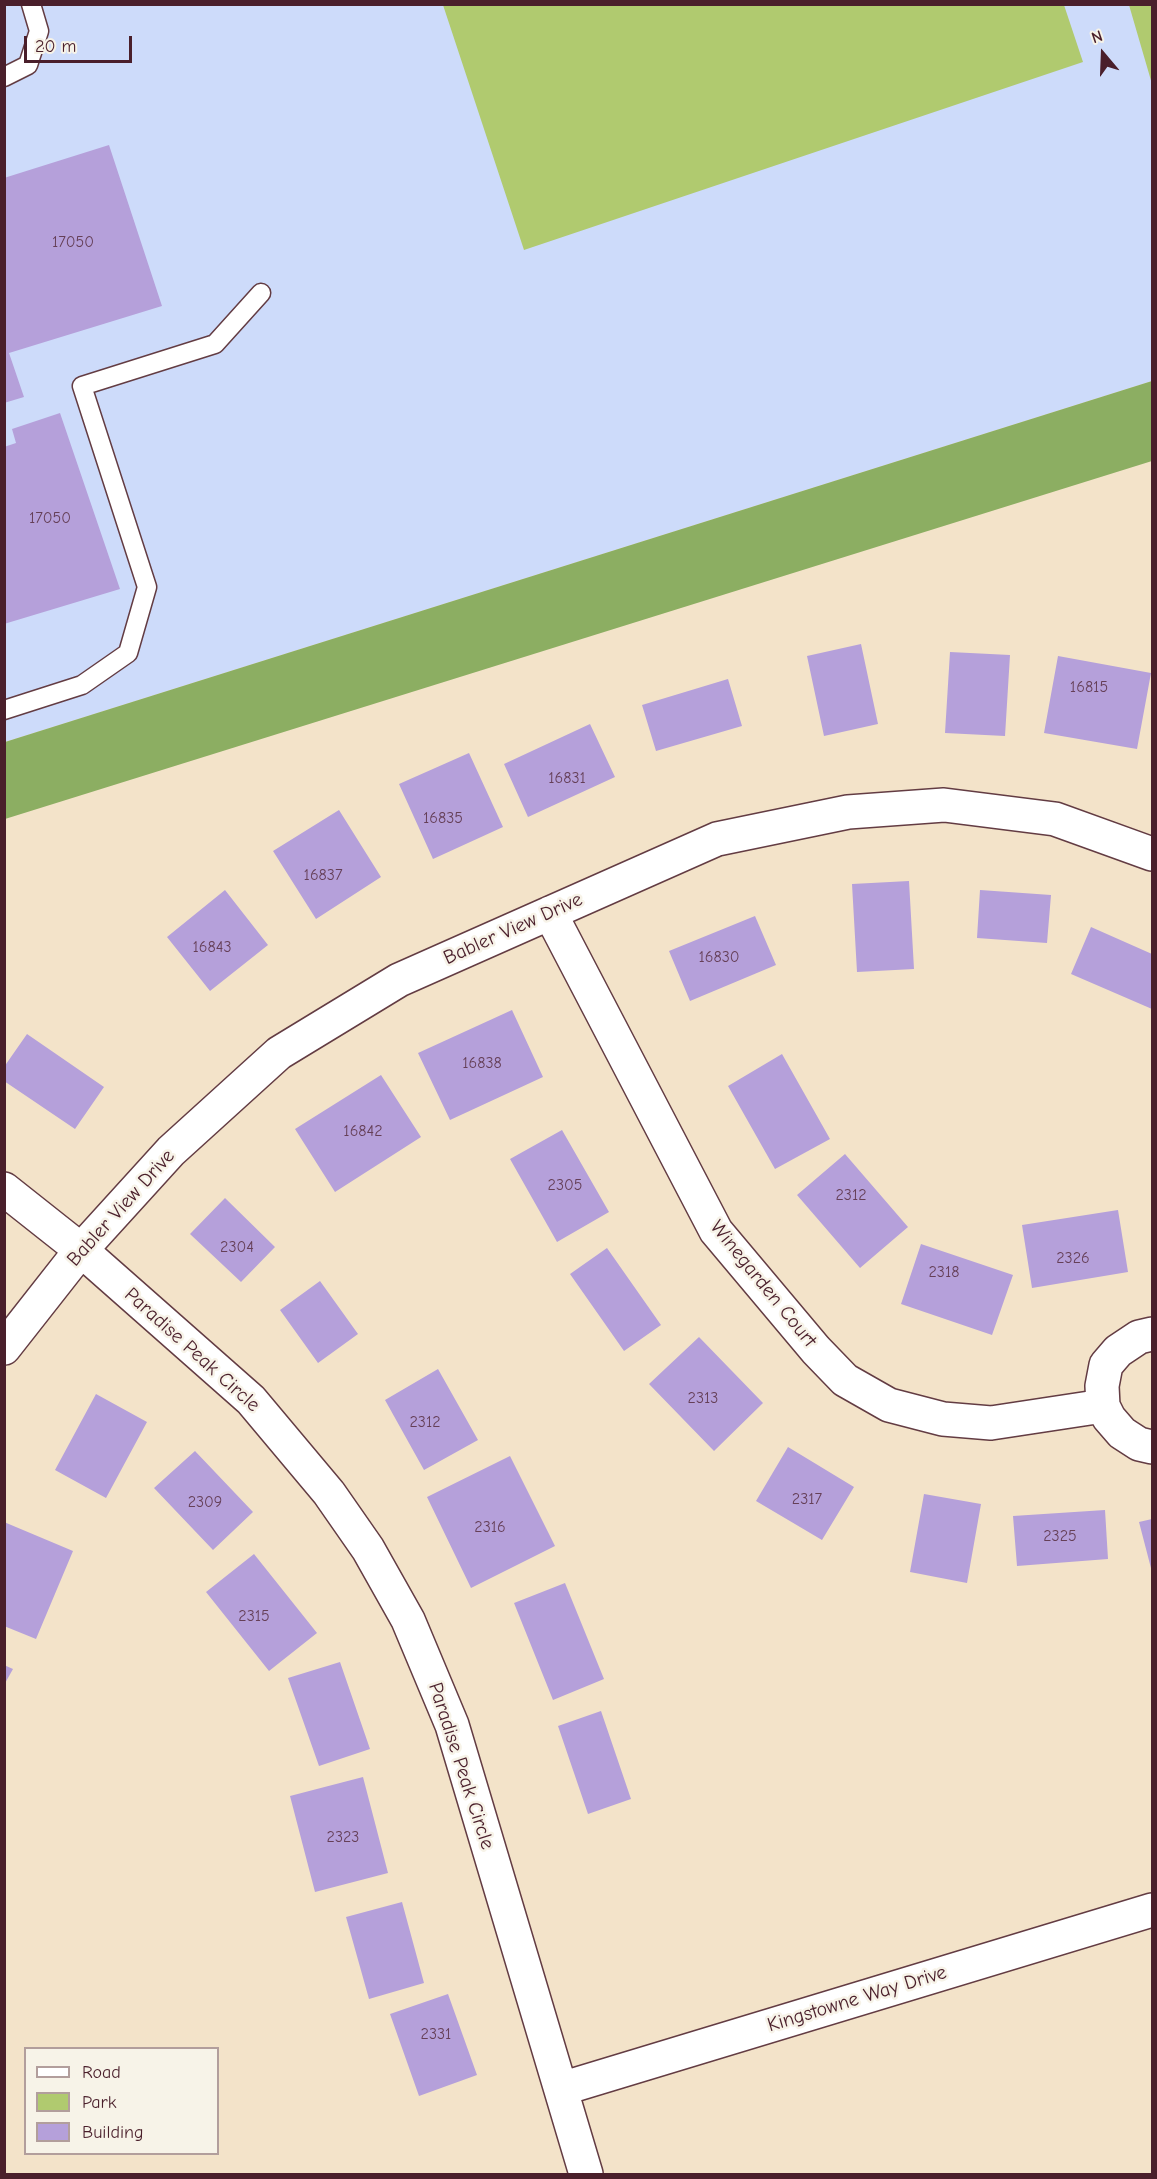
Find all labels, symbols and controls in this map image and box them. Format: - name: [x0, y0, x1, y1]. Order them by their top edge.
- scale bar: [27, 24, 135, 62]
- north arrow: [1073, 24, 1133, 84]
- text: N: [1089, 27, 1105, 47]
- text: 20 m: [35, 36, 76, 57]
- house number: 17050: [52, 232, 94, 252]
- house number: 17050: [29, 508, 71, 528]
- house number: 16815: [1070, 677, 1108, 697]
- house number: 16831: [548, 768, 586, 788]
- house number: 16835: [423, 808, 463, 828]
- house number: 16837: [304, 865, 342, 885]
- street label: Babler View Drive: [440, 888, 586, 970]
- house number: 16843: [192, 937, 232, 957]
- house number: 16830: [698, 947, 740, 967]
- house number: 16838: [462, 1053, 502, 1073]
- house number: 16842: [343, 1121, 383, 1141]
- street label: Babler View Drive: [62, 1144, 180, 1272]
- house number: 2305: [548, 1175, 582, 1195]
- house number: 2312: [835, 1185, 867, 1205]
- street label: Winegarden Court: [704, 1216, 822, 1352]
- house number: 2304: [220, 1237, 254, 1257]
- house number: 2326: [1056, 1248, 1090, 1268]
- house number: 2318: [928, 1262, 960, 1282]
- street label: Paradise Peak Circle: [119, 1283, 265, 1417]
- house number: 2313: [688, 1388, 718, 1408]
- house number: 2312: [409, 1412, 441, 1432]
- house number: 2317: [792, 1489, 822, 1509]
- house number: 2309: [188, 1492, 222, 1512]
- house number: 2316: [474, 1517, 506, 1537]
- house number: 2325: [1043, 1526, 1077, 1546]
- house number: 2315: [238, 1606, 270, 1626]
- street label: Paradise Peak Circle: [423, 1680, 499, 1852]
- house number: 2323: [327, 1827, 359, 1847]
- street label: Kingstowne Way Drive: [765, 1960, 949, 2038]
- house number: 2331: [421, 2024, 451, 2044]
- legend: [24, 2047, 219, 2155]
- text: Road: [82, 2062, 121, 2083]
- text: Park: [82, 2092, 116, 2113]
- text: Building: [82, 2122, 144, 2143]

